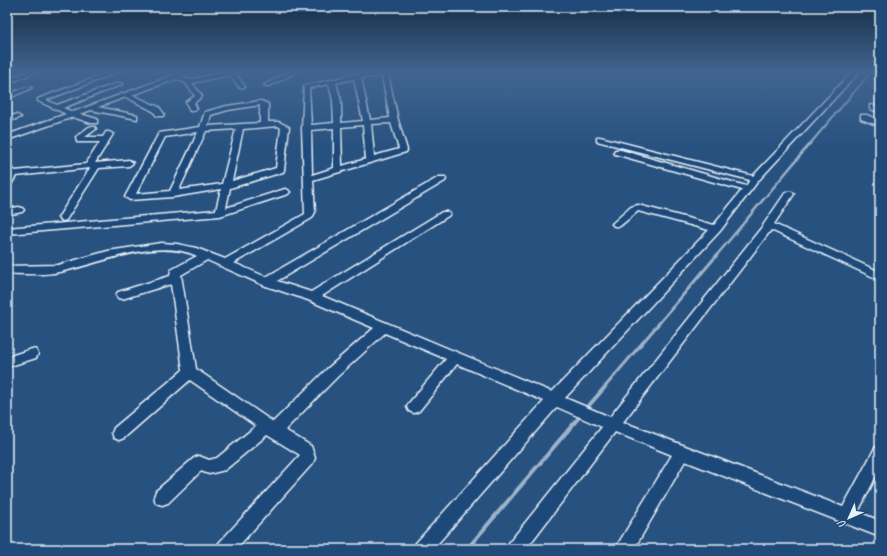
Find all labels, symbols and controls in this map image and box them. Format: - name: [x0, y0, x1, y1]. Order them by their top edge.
- north arrow: [829, 498, 869, 538]
- text: U: [833, 516, 849, 532]

